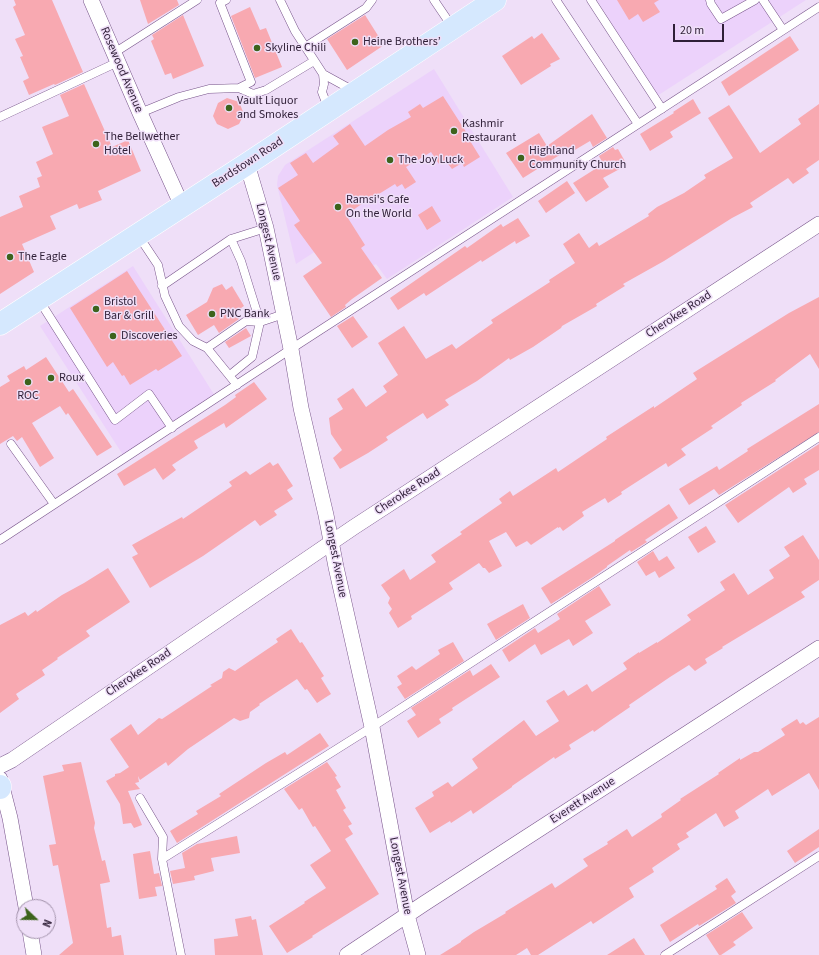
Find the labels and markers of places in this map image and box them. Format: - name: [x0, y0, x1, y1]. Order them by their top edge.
- place label: Heine Brothers’: [363, 35, 441, 49]
- marker: Heine Brothers’: [350, 37, 360, 47]
- place label: Skyline Chili: [265, 41, 326, 55]
- marker: Skyline Chili: [252, 43, 262, 53]
- place label: Vault Liquor and Smokes: [237, 94, 298, 122]
- marker: Vault Liquor and Smokes: [224, 103, 234, 113]
- place label: Kashmir Restaurant: [462, 117, 516, 145]
- marker: Kashmir Restaurant: [449, 126, 459, 136]
- place label: The Bellwether Hotel: [104, 130, 180, 158]
- marker: The Bellwether Hotel: [91, 139, 101, 149]
- place label: Highland Community Church: [529, 144, 626, 172]
- place label: The Joy Luck: [398, 153, 463, 167]
- marker: Highland Community Church: [516, 153, 526, 163]
- marker: The Joy Luck: [385, 155, 395, 165]
- place label: Ramsi's Cafe On the World: [346, 193, 412, 221]
- marker: Ramsi's Cafe On the World: [333, 202, 343, 212]
- place label: The Eagle: [18, 250, 67, 264]
- marker: The Eagle: [5, 252, 15, 262]
- place label: Bristol Bar & Grill: [104, 295, 154, 323]
- marker: Bristol Bar & Grill: [91, 304, 101, 314]
- place label: PNC Bank: [220, 307, 269, 321]
- marker: PNC Bank: [207, 309, 217, 319]
- place label: Discoveries: [121, 329, 178, 343]
- marker: Discoveries: [108, 331, 118, 341]
- place label: Roux: [59, 371, 84, 385]
- marker: Roux: [46, 373, 56, 383]
- marker: ROC: [23, 377, 33, 387]
- place label: ROC: [17, 389, 39, 403]

